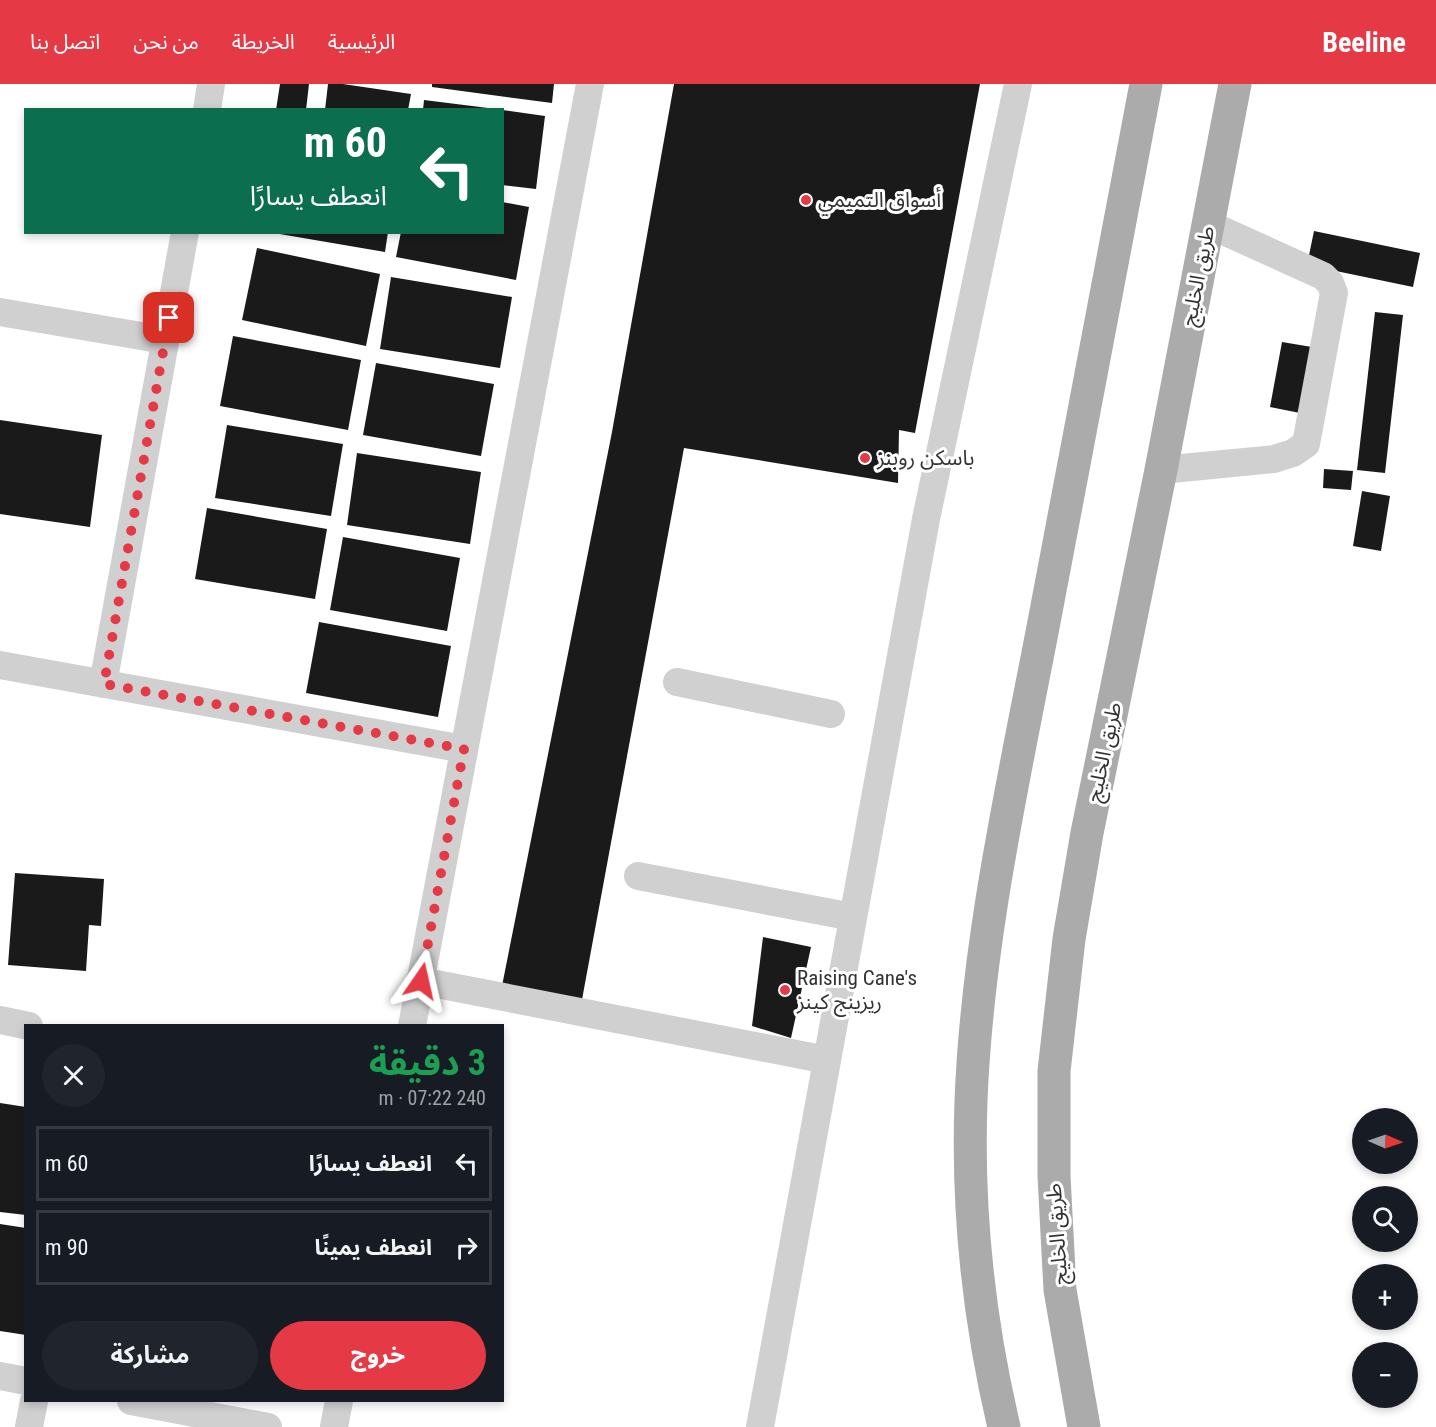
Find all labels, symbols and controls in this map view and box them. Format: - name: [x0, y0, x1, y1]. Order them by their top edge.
- text: Beeline: [1322, 26, 1406, 59]
- text: اتصل بنا: [30, 30, 100, 54]
- text: من نحن: [133, 30, 199, 54]
- text: الخريطة: [232, 30, 295, 54]
- text: الرئيسية: [328, 30, 395, 54]
- text: 60 m: [304, 118, 387, 167]
- icon: left: [408, 132, 486, 210]
- text: انعطف يسارًا: [250, 180, 387, 212]
- place label: أسواق التميمي: [818, 187, 941, 216]
- marker: أسواق التميمي: [799, 193, 813, 207]
- street label: طريق الخليج: [1177, 224, 1222, 329]
- pin: [143, 292, 194, 343]
- icon: arrive: [152, 301, 185, 334]
- place label: باسكن روبنز: [876, 446, 974, 470]
- marker: باسكن روبنز: [858, 451, 872, 465]
- street label: طريق الخليج: [1082, 700, 1129, 805]
- position arrow: [389, 949, 453, 1013]
- place label: Raising Cane's ريزينج كينز: [796, 966, 917, 1017]
- marker: Raising Cane's ريزينج كينز: [778, 983, 792, 997]
- text: 3 دقيقة: [369, 1042, 486, 1084]
- button: close: [42, 1044, 105, 1107]
- text: 240 m · 07:22: [379, 1086, 486, 1110]
- north arrow: [1352, 1108, 1418, 1174]
- map controls: [1352, 1108, 1418, 1408]
- icon: left: [450, 1147, 483, 1180]
- text: 60 m: [45, 1151, 88, 1176]
- text: انعطف يسارًا: [309, 1151, 432, 1176]
- street label: طريق الخليج: [1041, 1182, 1076, 1286]
- button: search: [1352, 1186, 1418, 1252]
- icon: right: [450, 1231, 483, 1264]
- text: 90 m: [45, 1235, 88, 1260]
- text: انعطف يمينًا: [314, 1235, 432, 1260]
- button: +: [1352, 1264, 1418, 1330]
- button: مشاركة: [42, 1321, 258, 1390]
- button: خروج: [270, 1321, 486, 1390]
- button: −: [1352, 1342, 1418, 1408]

